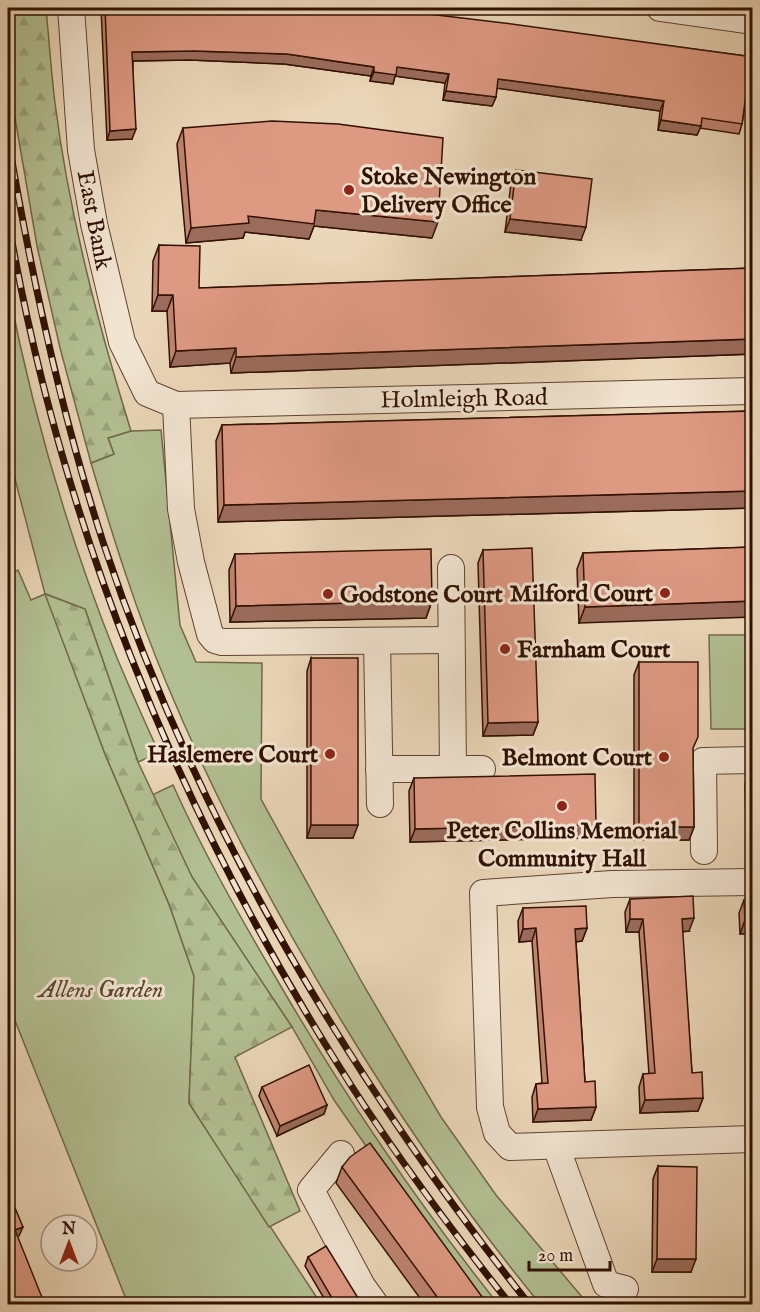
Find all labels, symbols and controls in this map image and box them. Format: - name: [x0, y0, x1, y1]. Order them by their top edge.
- place label: Stoke Newington Delivery Office: [361, 162, 536, 221]
- street label: East Bank: [69, 168, 118, 273]
- marker: Stoke Newington Delivery Office: [342, 183, 356, 197]
- street label: Holmleigh Road: [380, 383, 548, 416]
- place label: Milford Court: [510, 579, 654, 610]
- place label: Godstone Court: [340, 580, 504, 611]
- marker: Milford Court: [658, 586, 672, 600]
- marker: Godstone Court: [321, 587, 335, 601]
- place label: Farnham Court: [517, 635, 671, 666]
- marker: Farnham Court: [498, 642, 512, 656]
- place label: Haslemere Court: [147, 740, 319, 771]
- place label: Belmont Court: [502, 743, 653, 774]
- marker: Haslemere Court: [323, 747, 337, 761]
- marker: Belmont Court: [657, 750, 671, 764]
- marker: Peter Collins Memorial Community Hall: [555, 799, 569, 813]
- place label: Peter Collins Memorial Community Hall: [447, 816, 678, 875]
- park label: Allens Garden: [36, 975, 163, 1006]
- north arrow: [39, 1213, 99, 1273]
- text: N: [61, 1220, 76, 1240]
- scale bar: [529, 1234, 610, 1272]
- text: 20 m: [538, 1245, 573, 1268]

